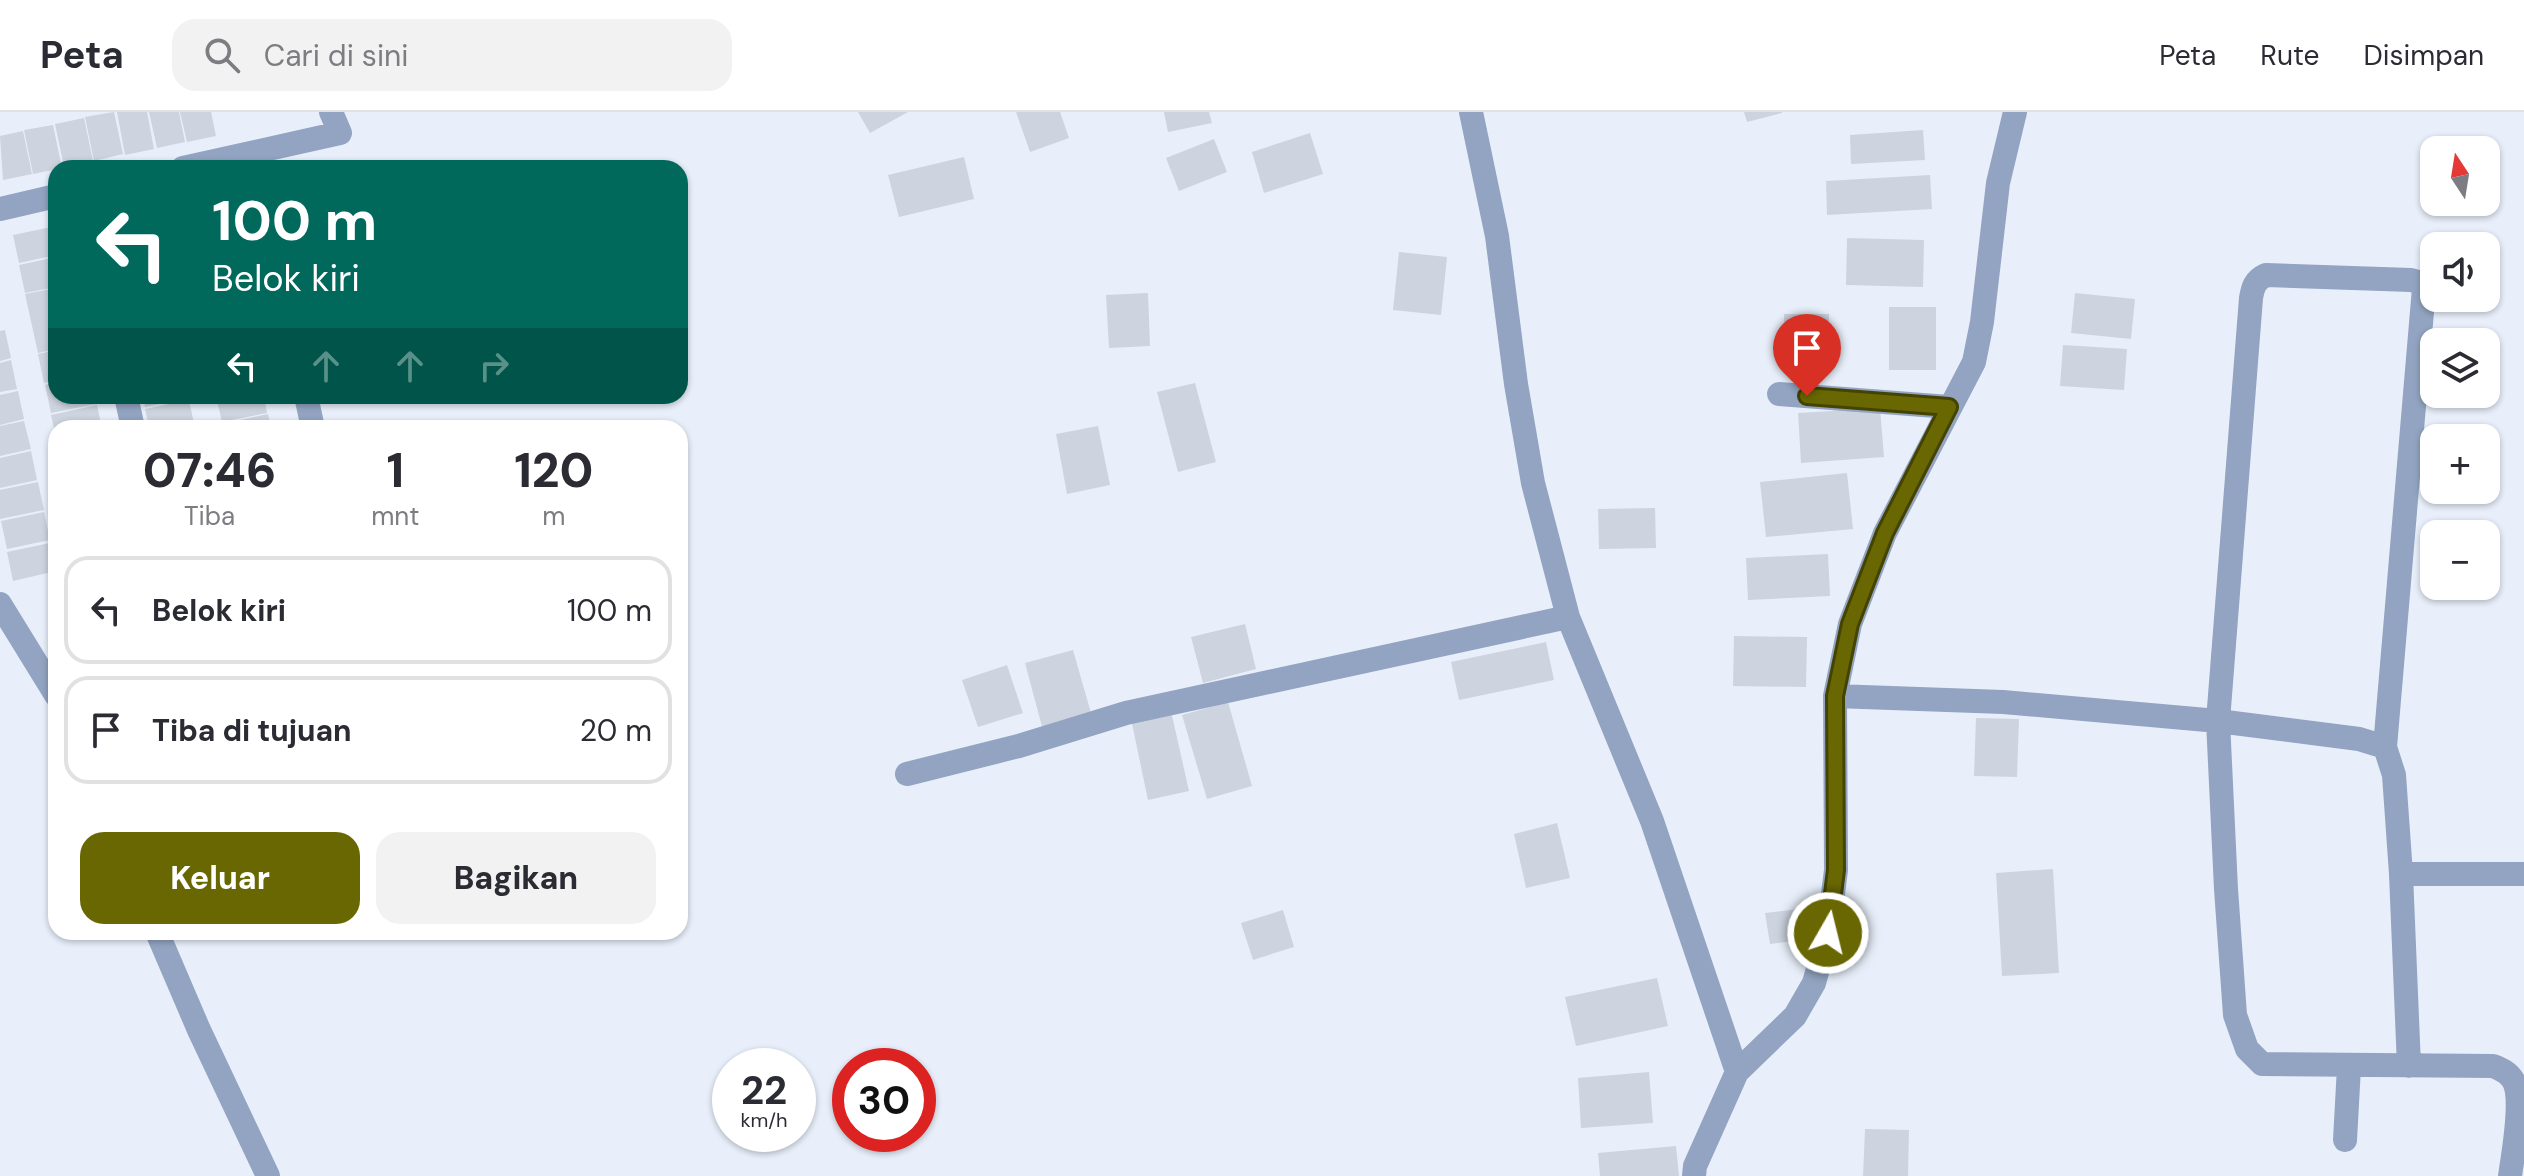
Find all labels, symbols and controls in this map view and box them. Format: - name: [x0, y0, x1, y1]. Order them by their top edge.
- search box: [172, 19, 732, 91]
- text: Peta: [40, 30, 124, 80]
- icon: search: [200, 33, 244, 77]
- text: Cari di sini: [264, 36, 409, 75]
- text: Peta: [2159, 37, 2216, 74]
- text: Rute: [2260, 37, 2319, 74]
- text: Disimpan: [2363, 37, 2484, 74]
- north arrow: [2420, 136, 2500, 216]
- map controls: [2420, 136, 2500, 600]
- text: 100 m: [212, 184, 377, 257]
- icon: left: [80, 192, 184, 296]
- button: sound: [2420, 232, 2500, 312]
- text: Belok kiri: [212, 255, 360, 302]
- pin: [1773, 314, 1841, 396]
- icon: arrive: [1785, 326, 1829, 370]
- button: layers: [2420, 328, 2500, 408]
- icon: left: [220, 344, 264, 388]
- icon: ahead: [304, 344, 348, 388]
- icon: ahead: [388, 344, 432, 388]
- icon: right: [472, 344, 516, 388]
- button: +: [2420, 424, 2500, 504]
- text: 07:46: [143, 439, 277, 502]
- text: 1: [386, 439, 404, 502]
- text: 120: [514, 439, 593, 502]
- text: Tiba: [184, 499, 235, 533]
- text: mnt: [371, 499, 419, 533]
- text: m: [542, 499, 565, 533]
- button: −: [2420, 520, 2500, 600]
- icon: left: [84, 588, 128, 632]
- text: Belok kiri: [152, 591, 286, 630]
- text: 100 m: [567, 591, 652, 630]
- icon: arrive: [84, 708, 128, 752]
- text: Tiba di tujuan: [152, 711, 352, 750]
- text: 20 m: [580, 711, 652, 750]
- button: Keluar: [80, 832, 360, 924]
- button: Bagikan: [376, 832, 656, 924]
- position arrow: [1786, 891, 1870, 975]
- speed limit sign: 30: [832, 1048, 936, 1152]
- text: 22: [741, 1064, 787, 1116]
- text: km/h: [740, 1107, 788, 1133]

